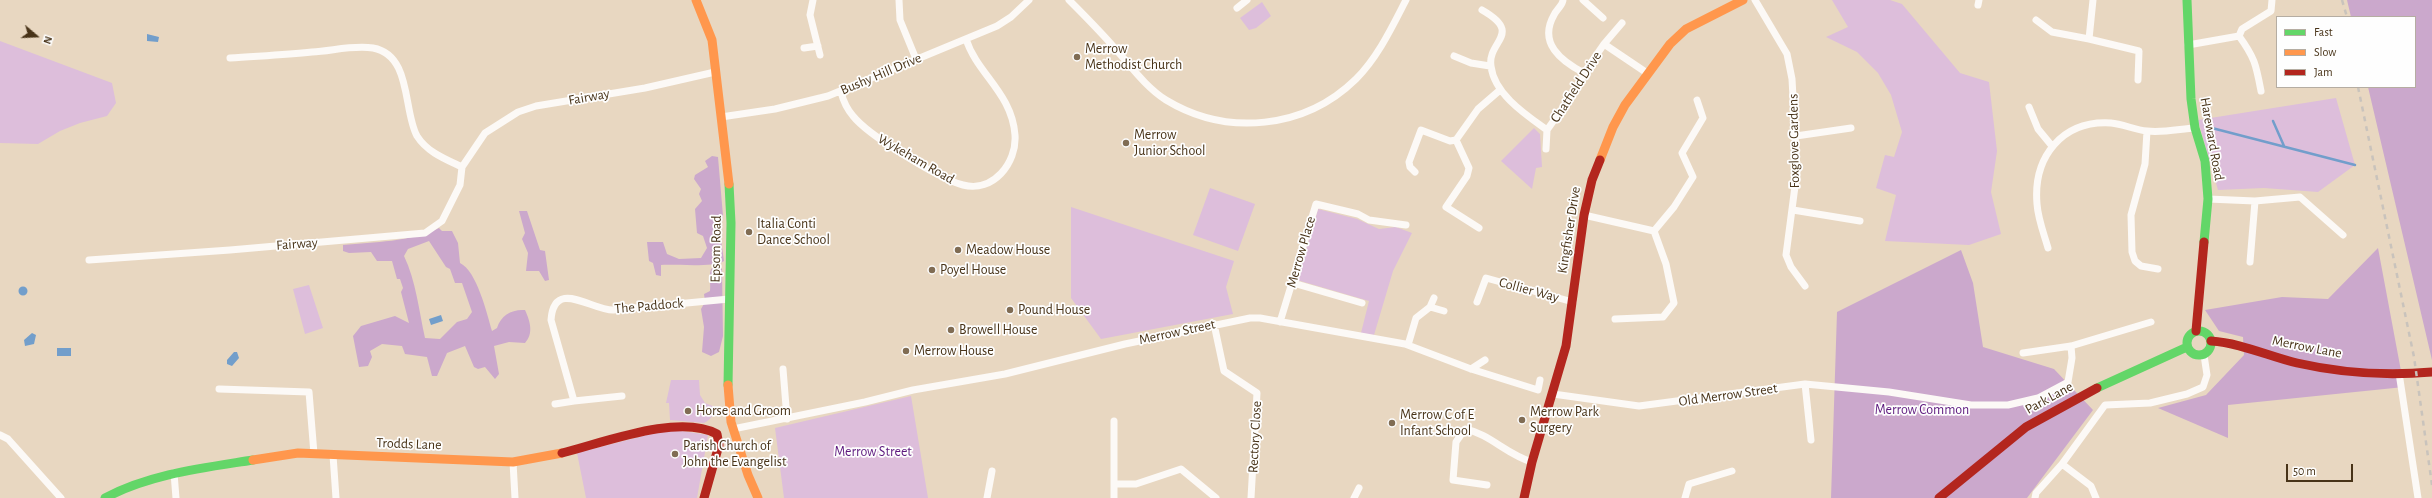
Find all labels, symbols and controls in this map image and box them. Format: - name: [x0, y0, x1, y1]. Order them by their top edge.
- north arrow: [16, 16, 56, 56]
- legend: [2276, 16, 2416, 88]
- text: Fast: [2314, 26, 2333, 38]
- text: N: [41, 35, 54, 45]
- place label: Merrow Methodist Church: [1085, 41, 1182, 74]
- text: Slow: [2314, 46, 2336, 58]
- street label: Chatfield Drive: [1547, 48, 1605, 126]
- street label: Bushy Hill Drive: [838, 49, 924, 99]
- marker: Merrow Methodist Church: [1072, 52, 1082, 62]
- text: Jam: [2314, 66, 2333, 78]
- street label: Fairway: [567, 85, 611, 109]
- street label: Foxglove Gardens: [1785, 94, 1803, 188]
- street label: Hareward Road: [2196, 96, 2228, 182]
- place label: Merrow Junior School: [1134, 127, 1206, 160]
- street label: Wykeham Road: [875, 130, 957, 188]
- marker: Merrow Junior School: [1121, 138, 1131, 148]
- street label: Kingfisher Drive: [1554, 185, 1584, 275]
- street label: Merrow Place: [1283, 214, 1319, 290]
- street label: Epsom Road: [707, 215, 725, 283]
- place label: Italia Conti Dance School: [757, 216, 830, 248]
- marker: Italia Conti Dance School: [744, 227, 754, 237]
- street label: Fairway: [276, 234, 318, 254]
- place label: Meadow House: [966, 242, 1050, 258]
- marker: Meadow House: [953, 245, 963, 255]
- place label: Poyel House: [940, 262, 1006, 278]
- marker: Poyel House: [927, 265, 937, 275]
- street label: Collier Way: [1497, 274, 1561, 306]
- street label: The Paddock: [614, 295, 684, 317]
- place label: Pound House: [1018, 302, 1090, 318]
- marker: Pound House: [1005, 305, 1015, 315]
- street label: Merrow Street: [1137, 316, 1217, 348]
- place label: Browell House: [959, 322, 1037, 338]
- marker: Browell House: [946, 325, 956, 335]
- street label: Merrow Lane: [2271, 332, 2343, 362]
- place label: Merrow House: [914, 343, 994, 359]
- marker: Merrow House: [901, 346, 911, 356]
- street label: Park Lane: [2022, 378, 2076, 418]
- street label: Old Merrow Street: [1678, 380, 1778, 410]
- street label: Rectory Close: [1245, 400, 1265, 474]
- park label: Merrow Common: [1875, 402, 1969, 418]
- place label: Horse and Groom: [696, 403, 791, 419]
- place label: Merrow Park Surgery: [1530, 404, 1599, 436]
- marker: Horse and Groom: [683, 406, 693, 416]
- place label: Merrow C of E Infant School: [1400, 407, 1474, 440]
- marker: Merrow Park Surgery: [1517, 415, 1527, 425]
- marker: Merrow C of E Infant School: [1387, 418, 1397, 428]
- street label: Trodds Lane: [376, 434, 442, 454]
- place label: Parish Church of John the Evangelist: [683, 438, 786, 470]
- park label: Merrow Street: [834, 444, 912, 460]
- marker: Parish Church of John the Evangelist: [670, 449, 680, 459]
- scale bar: [2288, 456, 2355, 482]
- text: 50 m: [2293, 465, 2316, 477]

